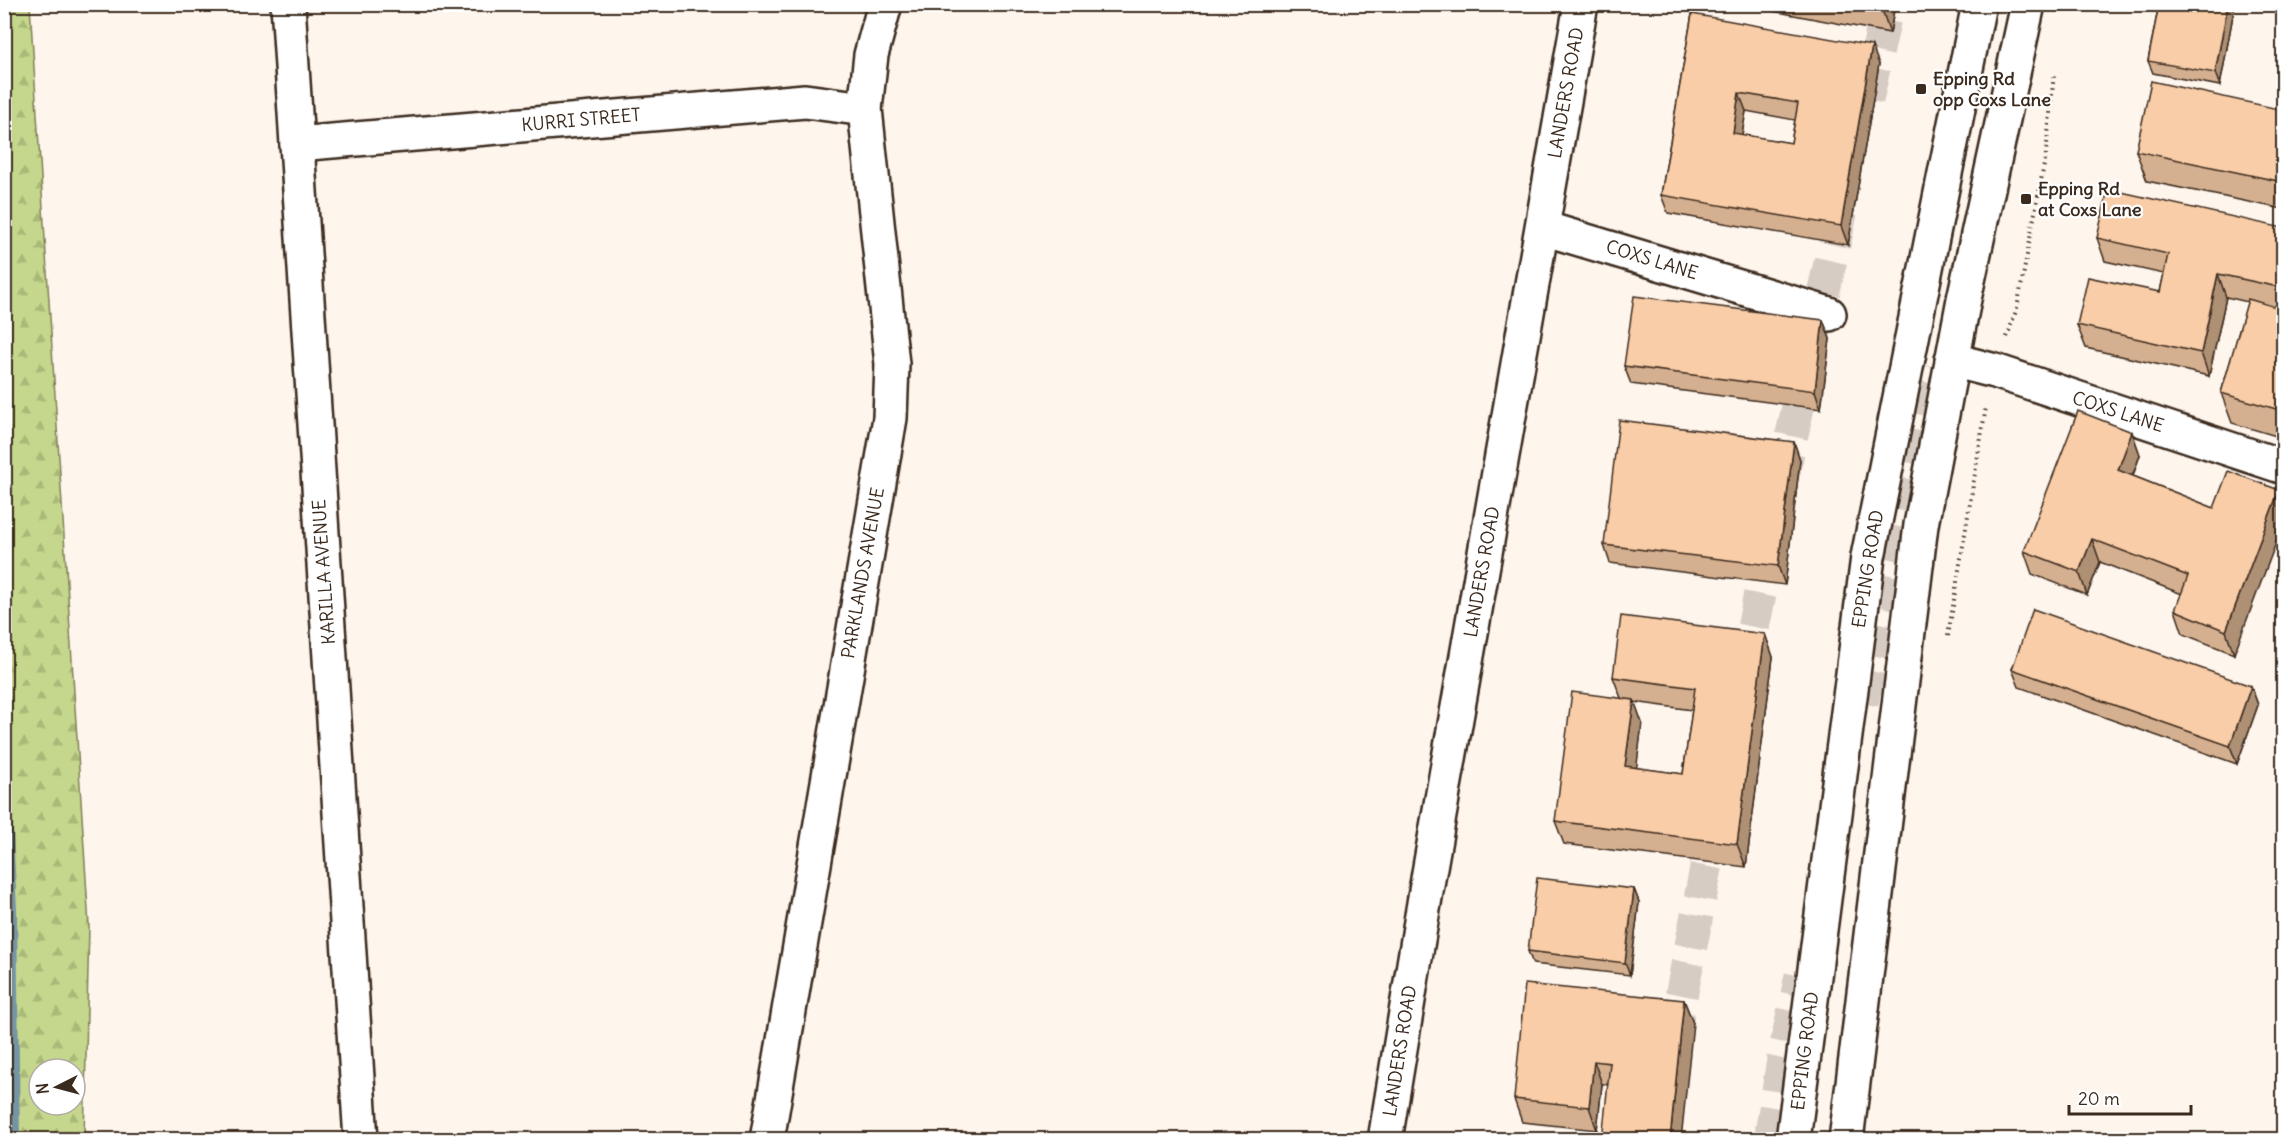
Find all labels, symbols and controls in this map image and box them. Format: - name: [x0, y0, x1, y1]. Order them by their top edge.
- street label: LANDERS ROAD: [1543, 26, 1588, 160]
- place label: Epping Rd opp Coxs Lane: [1933, 67, 2051, 111]
- marker: Epping Rd opp Coxs Lane: [1914, 82, 1928, 96]
- street label: KURRI STREET: [520, 103, 642, 136]
- place label: Epping Rd at Coxs Lane: [2038, 177, 2142, 221]
- marker: Epping Rd at Coxs Lane: [2019, 192, 2033, 206]
- street label: COXS LANE: [1603, 235, 1701, 284]
- street label: COXS LANE: [2069, 386, 2167, 437]
- street label: PARKLANDS AVENUE: [836, 486, 889, 660]
- street label: KARILLA AVENUE: [307, 499, 340, 645]
- street label: LANDERS ROAD: [1459, 505, 1504, 639]
- street label: EPPING ROAD: [1847, 508, 1888, 630]
- street label: LANDERS ROAD: [1378, 984, 1421, 1118]
- street label: EPPING ROAD: [1786, 990, 1823, 1112]
- north arrow: [27, 1057, 87, 1117]
- scale bar: [2069, 1078, 2190, 1116]
- text: N: [32, 1082, 53, 1095]
- text: 20 m: [2078, 1087, 2120, 1110]

